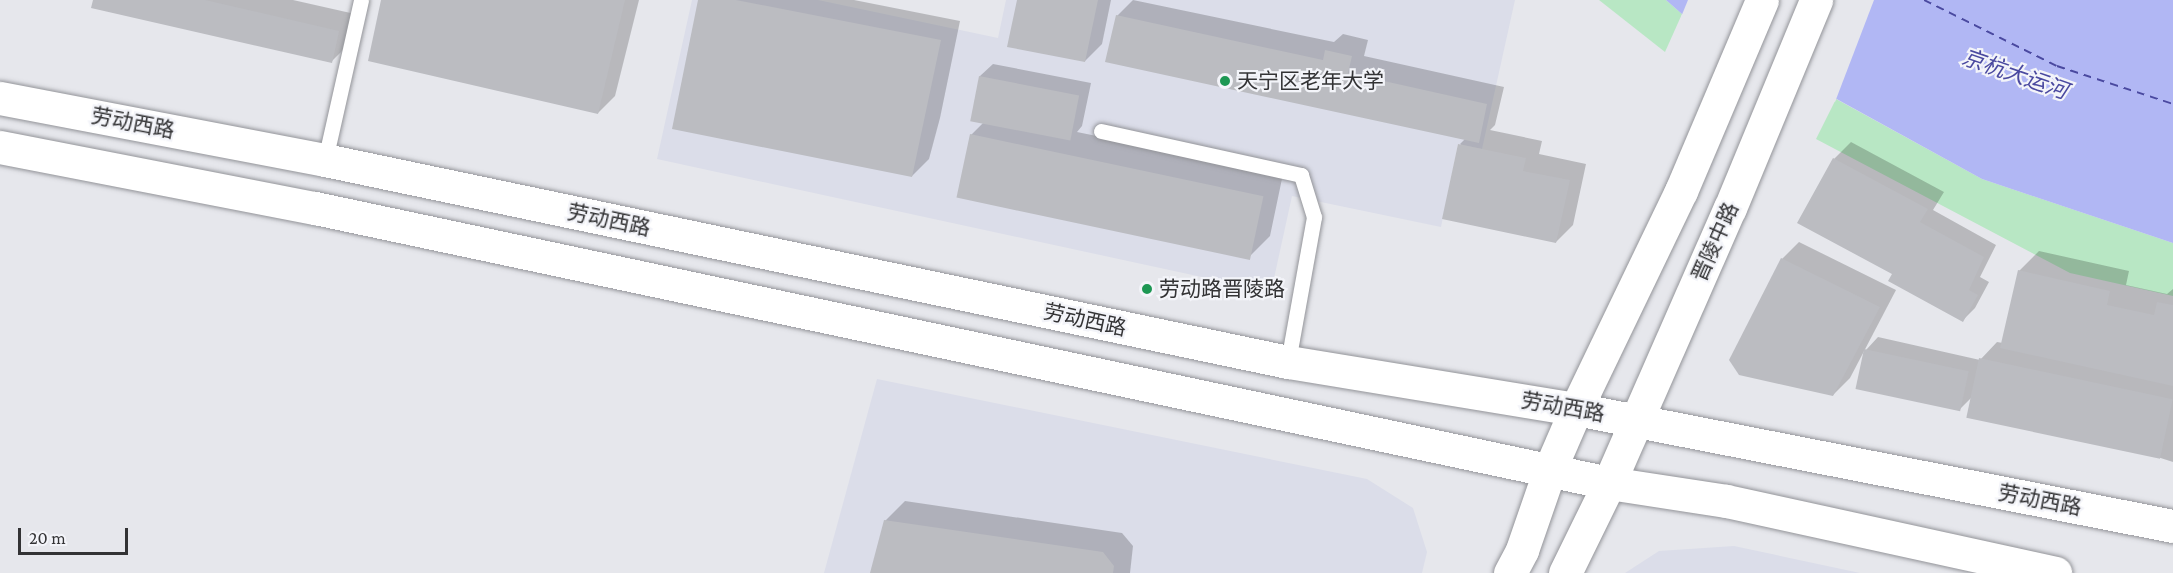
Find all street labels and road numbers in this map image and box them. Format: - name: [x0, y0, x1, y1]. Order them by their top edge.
- street label: 劳动西路: [89, 103, 177, 143]
- street label: 劳动西路: [565, 199, 653, 241]
- street label: 晋陵中路: [1686, 199, 1744, 285]
- street label: 劳动西路: [1041, 299, 1129, 341]
- street label: 劳动西路: [1519, 387, 1607, 427]
- street label: 劳动西路: [1996, 480, 2084, 520]

